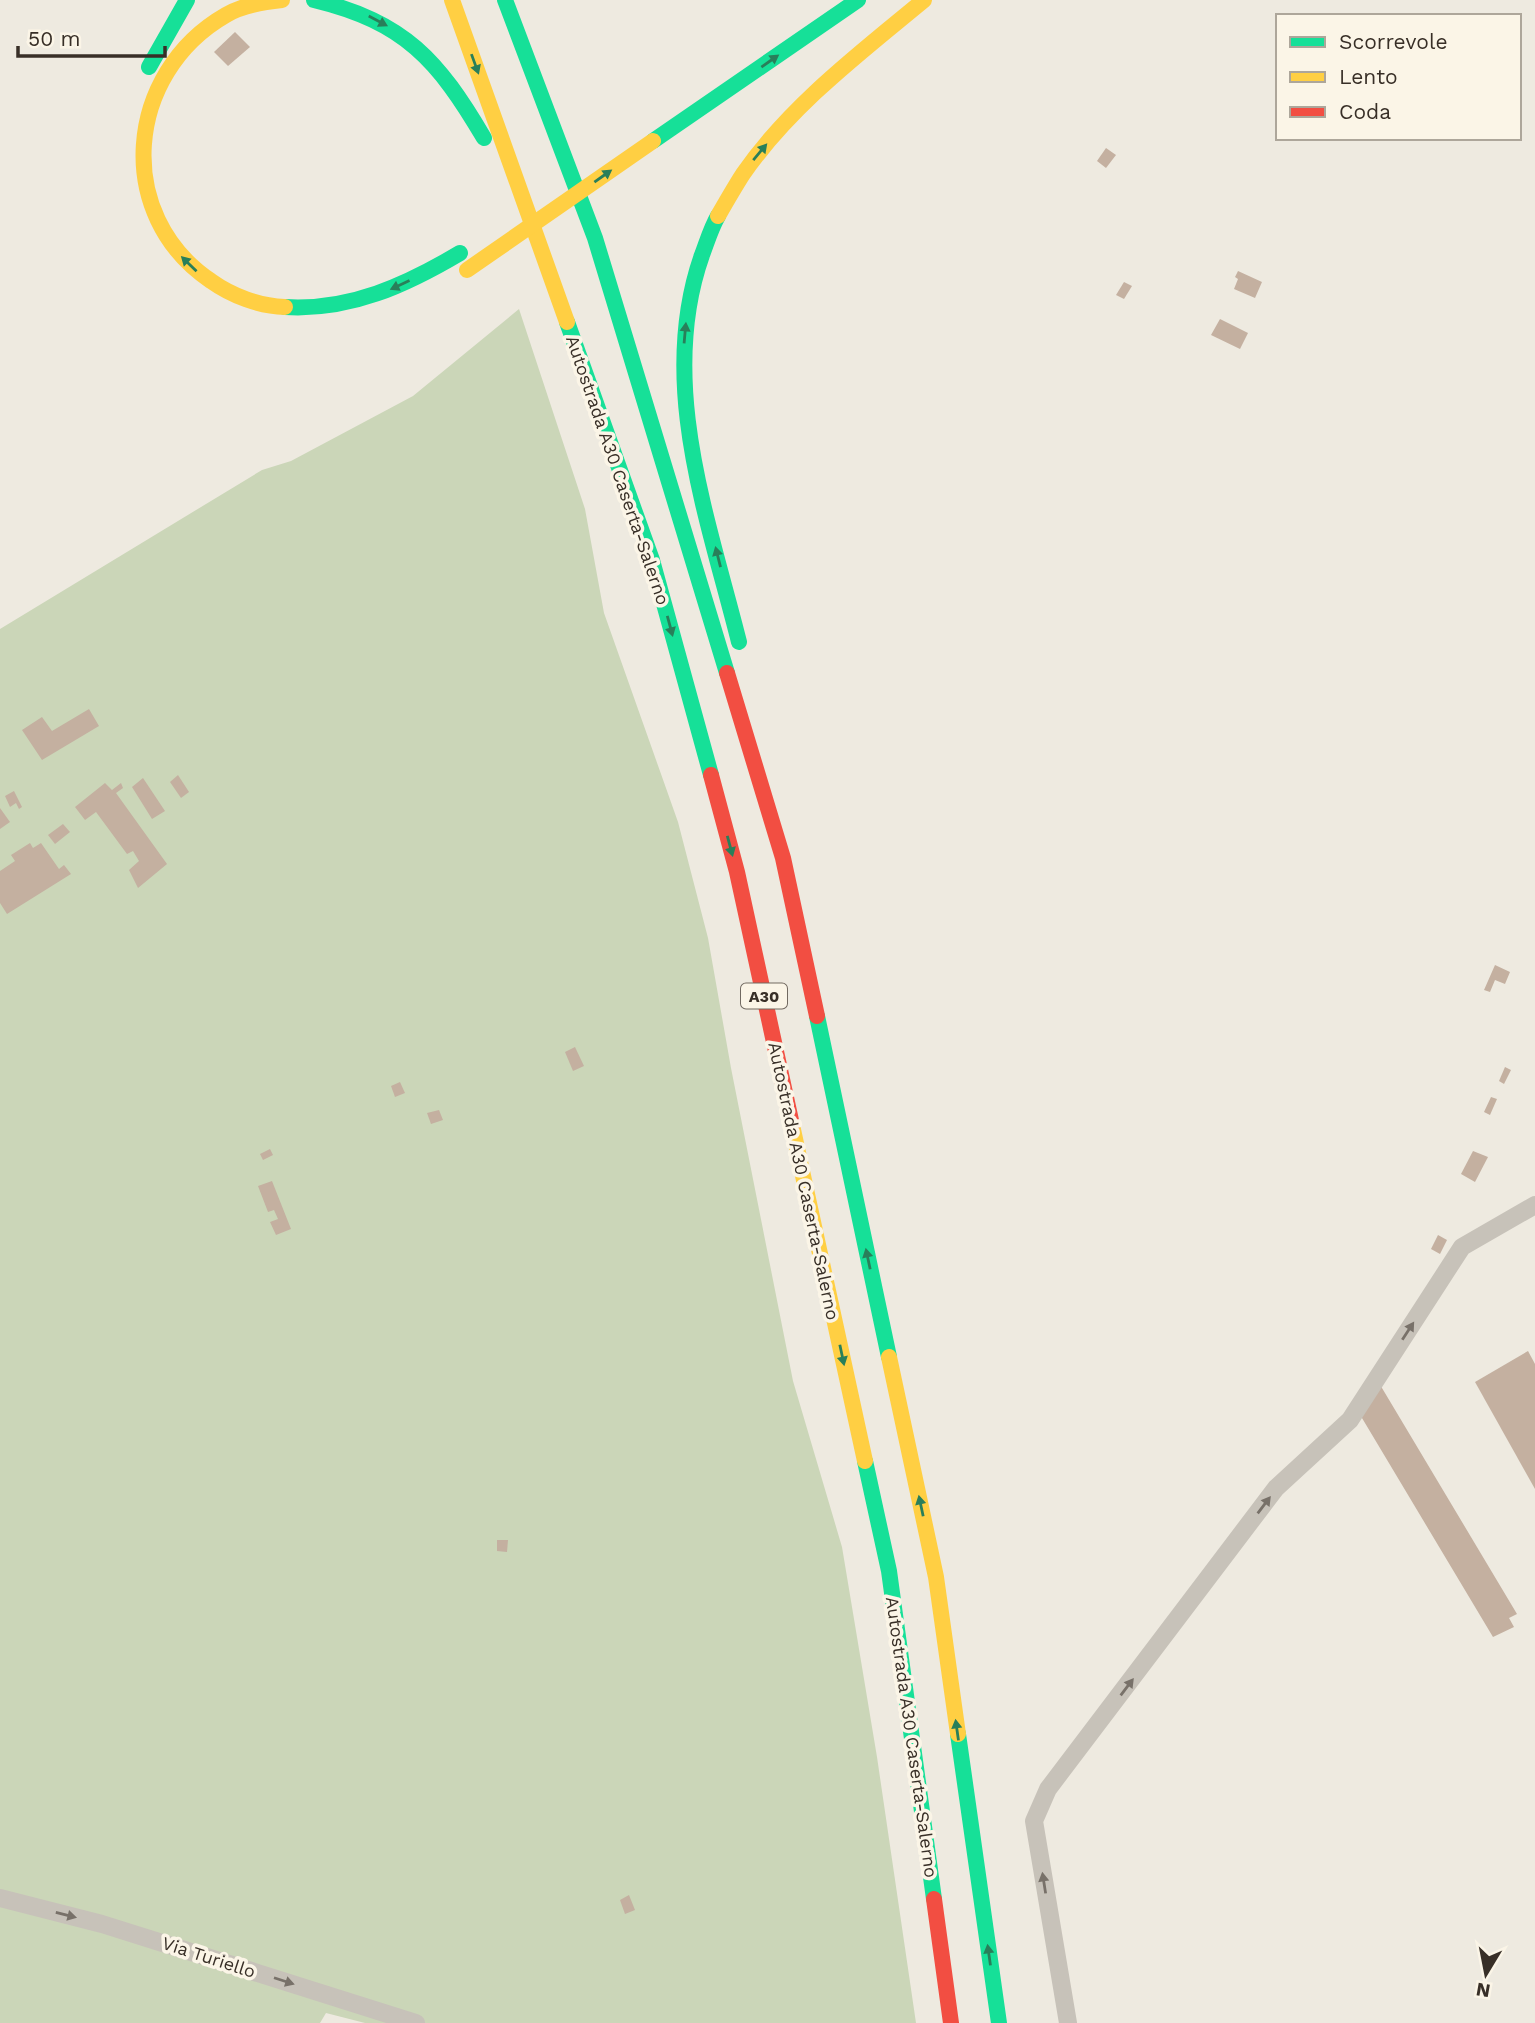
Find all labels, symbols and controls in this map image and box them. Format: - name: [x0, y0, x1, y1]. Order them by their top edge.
- scale bar: [18, 14, 164, 58]
- legend: [1276, 14, 1521, 140]
- one-way arrow: [369, 15, 389, 27]
- text: 50 m: [28, 26, 80, 51]
- text: Scorrevole: [1339, 29, 1448, 54]
- one-way arrow: [470, 54, 481, 75]
- one-way arrow: [761, 54, 779, 68]
- text: Lento: [1339, 64, 1398, 89]
- text: Coda: [1339, 99, 1391, 124]
- one-way arrow: [752, 144, 767, 162]
- one-way arrow: [594, 170, 613, 183]
- one-way arrow: [181, 256, 198, 272]
- one-way arrow: [390, 279, 410, 291]
- one-way arrow: [680, 322, 691, 344]
- street label: Autostrada A30 Caserta-Salerno: [562, 332, 674, 608]
- one-way arrow: [713, 546, 723, 567]
- one-way arrow: [665, 616, 676, 638]
- one-way arrow: [725, 835, 736, 857]
- road number: A30: [741, 984, 787, 1008]
- street label: Autostrada A30 Caserta-Salerno: [764, 1040, 844, 1322]
- one-way arrow: [863, 1248, 874, 1270]
- one-way arrow: [1401, 1321, 1414, 1341]
- one-way arrow: [837, 1344, 848, 1366]
- one-way arrow: [915, 1495, 926, 1517]
- one-way arrow: [1256, 1496, 1271, 1514]
- street label: Autostrada A30 Caserta-Salerno: [882, 1595, 942, 1879]
- one-way arrow: [1120, 1677, 1134, 1696]
- one-way arrow: [952, 1719, 963, 1741]
- one-way arrow: [1038, 1872, 1049, 1894]
- one-way arrow: [55, 1910, 77, 1921]
- street label: Via Turiello: [160, 1932, 258, 1982]
- north arrow: [1451, 1939, 1521, 2009]
- one-way arrow: [984, 1944, 995, 1966]
- one-way arrow: [273, 1976, 294, 1987]
- text: N: [1474, 1978, 1492, 2003]

